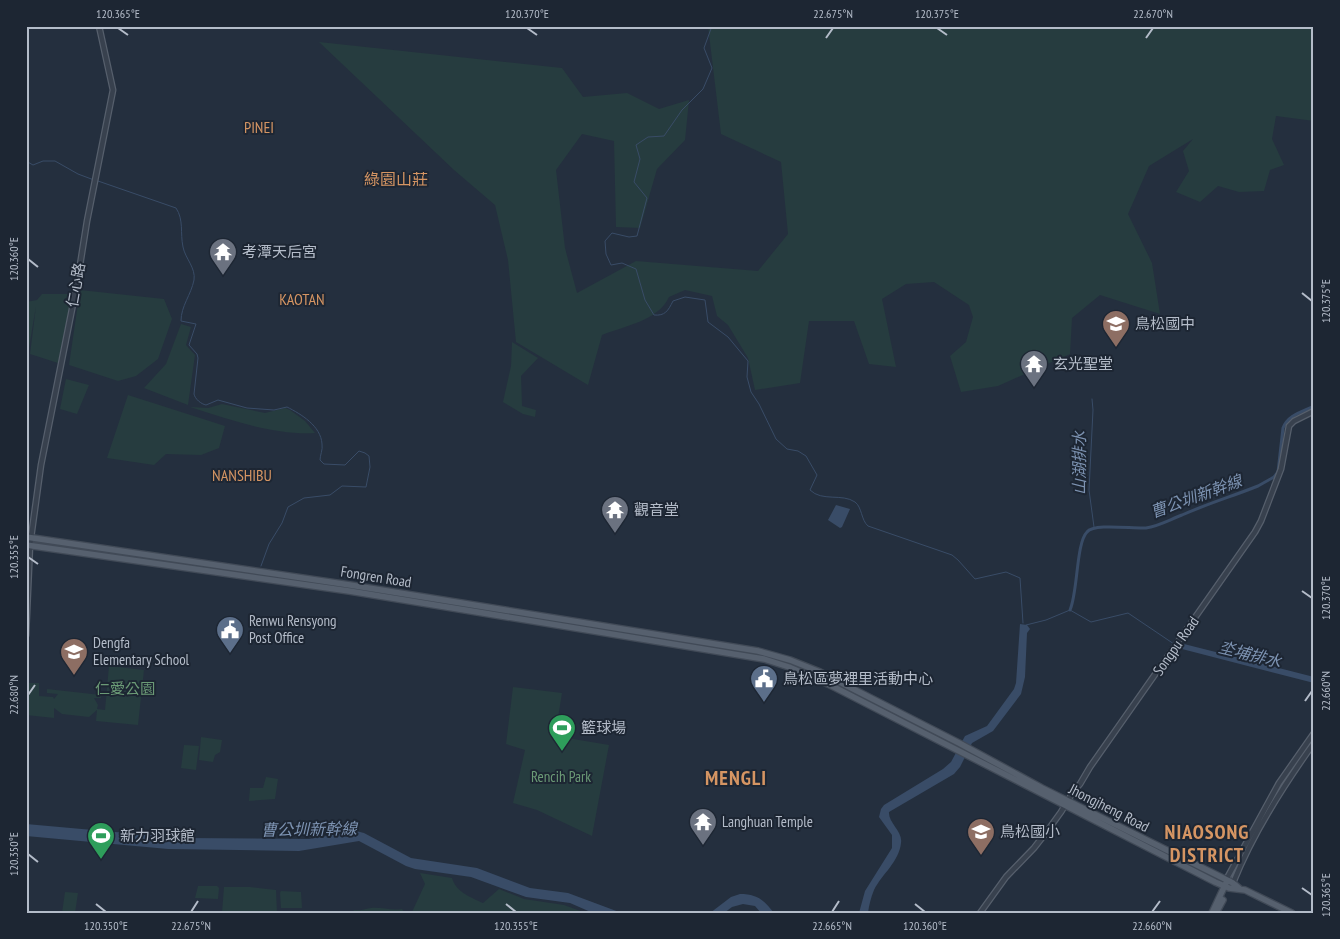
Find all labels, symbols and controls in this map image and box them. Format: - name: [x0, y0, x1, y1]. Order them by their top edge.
- text: 120.365°E: [96, 6, 140, 21]
- text: 120.370°E: [505, 6, 549, 21]
- text: 22.675°N: [813, 6, 853, 21]
- text: 120.375°E: [915, 6, 959, 21]
- text: 22.670°N: [1133, 6, 1173, 21]
- district label: PINEI: [244, 117, 274, 137]
- district label: 綠園山莊: [364, 169, 428, 189]
- text: 120.360°E: [6, 237, 21, 281]
- temple icon: 考潭天后宮: [208, 237, 238, 276]
- place label: 考潭天后宮: [242, 242, 317, 261]
- street label: 仁心路: [62, 261, 89, 309]
- text: 120.375°E: [1318, 279, 1333, 323]
- district label: KAOTAN: [279, 289, 325, 309]
- school or university icon: 鳥松國中: [1101, 309, 1131, 348]
- place label: 鳥松國中: [1135, 314, 1195, 333]
- temple icon: 玄光聖堂: [1019, 349, 1049, 388]
- place label: 玄光聖堂: [1053, 354, 1113, 373]
- water label: 山湖排水: [1069, 430, 1089, 495]
- district label: NANSHIBU: [212, 465, 272, 485]
- water label: 曹公圳新幹線: [1147, 470, 1246, 522]
- temple icon: 觀音堂: [600, 495, 630, 534]
- place label: 觀音堂: [634, 500, 679, 519]
- text: 120.355°E: [6, 535, 21, 579]
- street label: Fongren Road: [339, 562, 413, 591]
- text: 120.370°E: [1318, 576, 1333, 620]
- place label: Renwu Rensyong Post Office: [249, 611, 337, 647]
- street label: Songpu Road: [1148, 613, 1203, 679]
- public building icon: Renwu Rensyong Post Office: [215, 615, 245, 654]
- place label: Dengfa Elementary School: [93, 633, 190, 669]
- school or university icon: Dengfa Elementary School: [59, 637, 89, 676]
- water label: 坔埔排水: [1217, 637, 1284, 672]
- public building icon: 鳥松區夢裡里活動中心: [749, 664, 779, 703]
- place label: 鳥松區夢裡里活動中心: [783, 669, 933, 688]
- text: 22.660°N: [1318, 671, 1333, 711]
- text: 22.680°N: [6, 675, 21, 715]
- park label: 仁愛公園: [95, 679, 155, 698]
- sports icon: 籃球場: [547, 713, 577, 752]
- place label: 籃球場: [581, 718, 626, 737]
- district label: MENGLI: [705, 765, 767, 791]
- park label: Rencih Park: [531, 767, 591, 786]
- street label: Jhongjheng Road: [1065, 779, 1153, 836]
- temple icon: Langhuan Temple: [688, 807, 718, 846]
- place label: Langhuan Temple: [722, 812, 813, 831]
- school or university icon: 鳥松國小: [966, 817, 996, 856]
- water label: 曹公圳新幹線: [261, 818, 359, 840]
- district label: NIAOSONG DISTRICT: [1165, 819, 1249, 868]
- sports icon: 新力羽球館: [86, 821, 116, 860]
- place label: 鳥松國小: [1000, 822, 1060, 841]
- place label: 新力羽球館: [120, 826, 195, 845]
- text: 120.350°E: [6, 832, 21, 876]
- text: 120.365°E: [1318, 873, 1333, 917]
- text: 120.350°E: [84, 918, 128, 933]
- text: 22.675°N: [171, 918, 211, 933]
- text: 120.355°E: [494, 918, 538, 933]
- text: 22.665°N: [812, 918, 852, 933]
- text: 120.360°E: [903, 918, 947, 933]
- text: 22.660°N: [1132, 918, 1172, 933]

